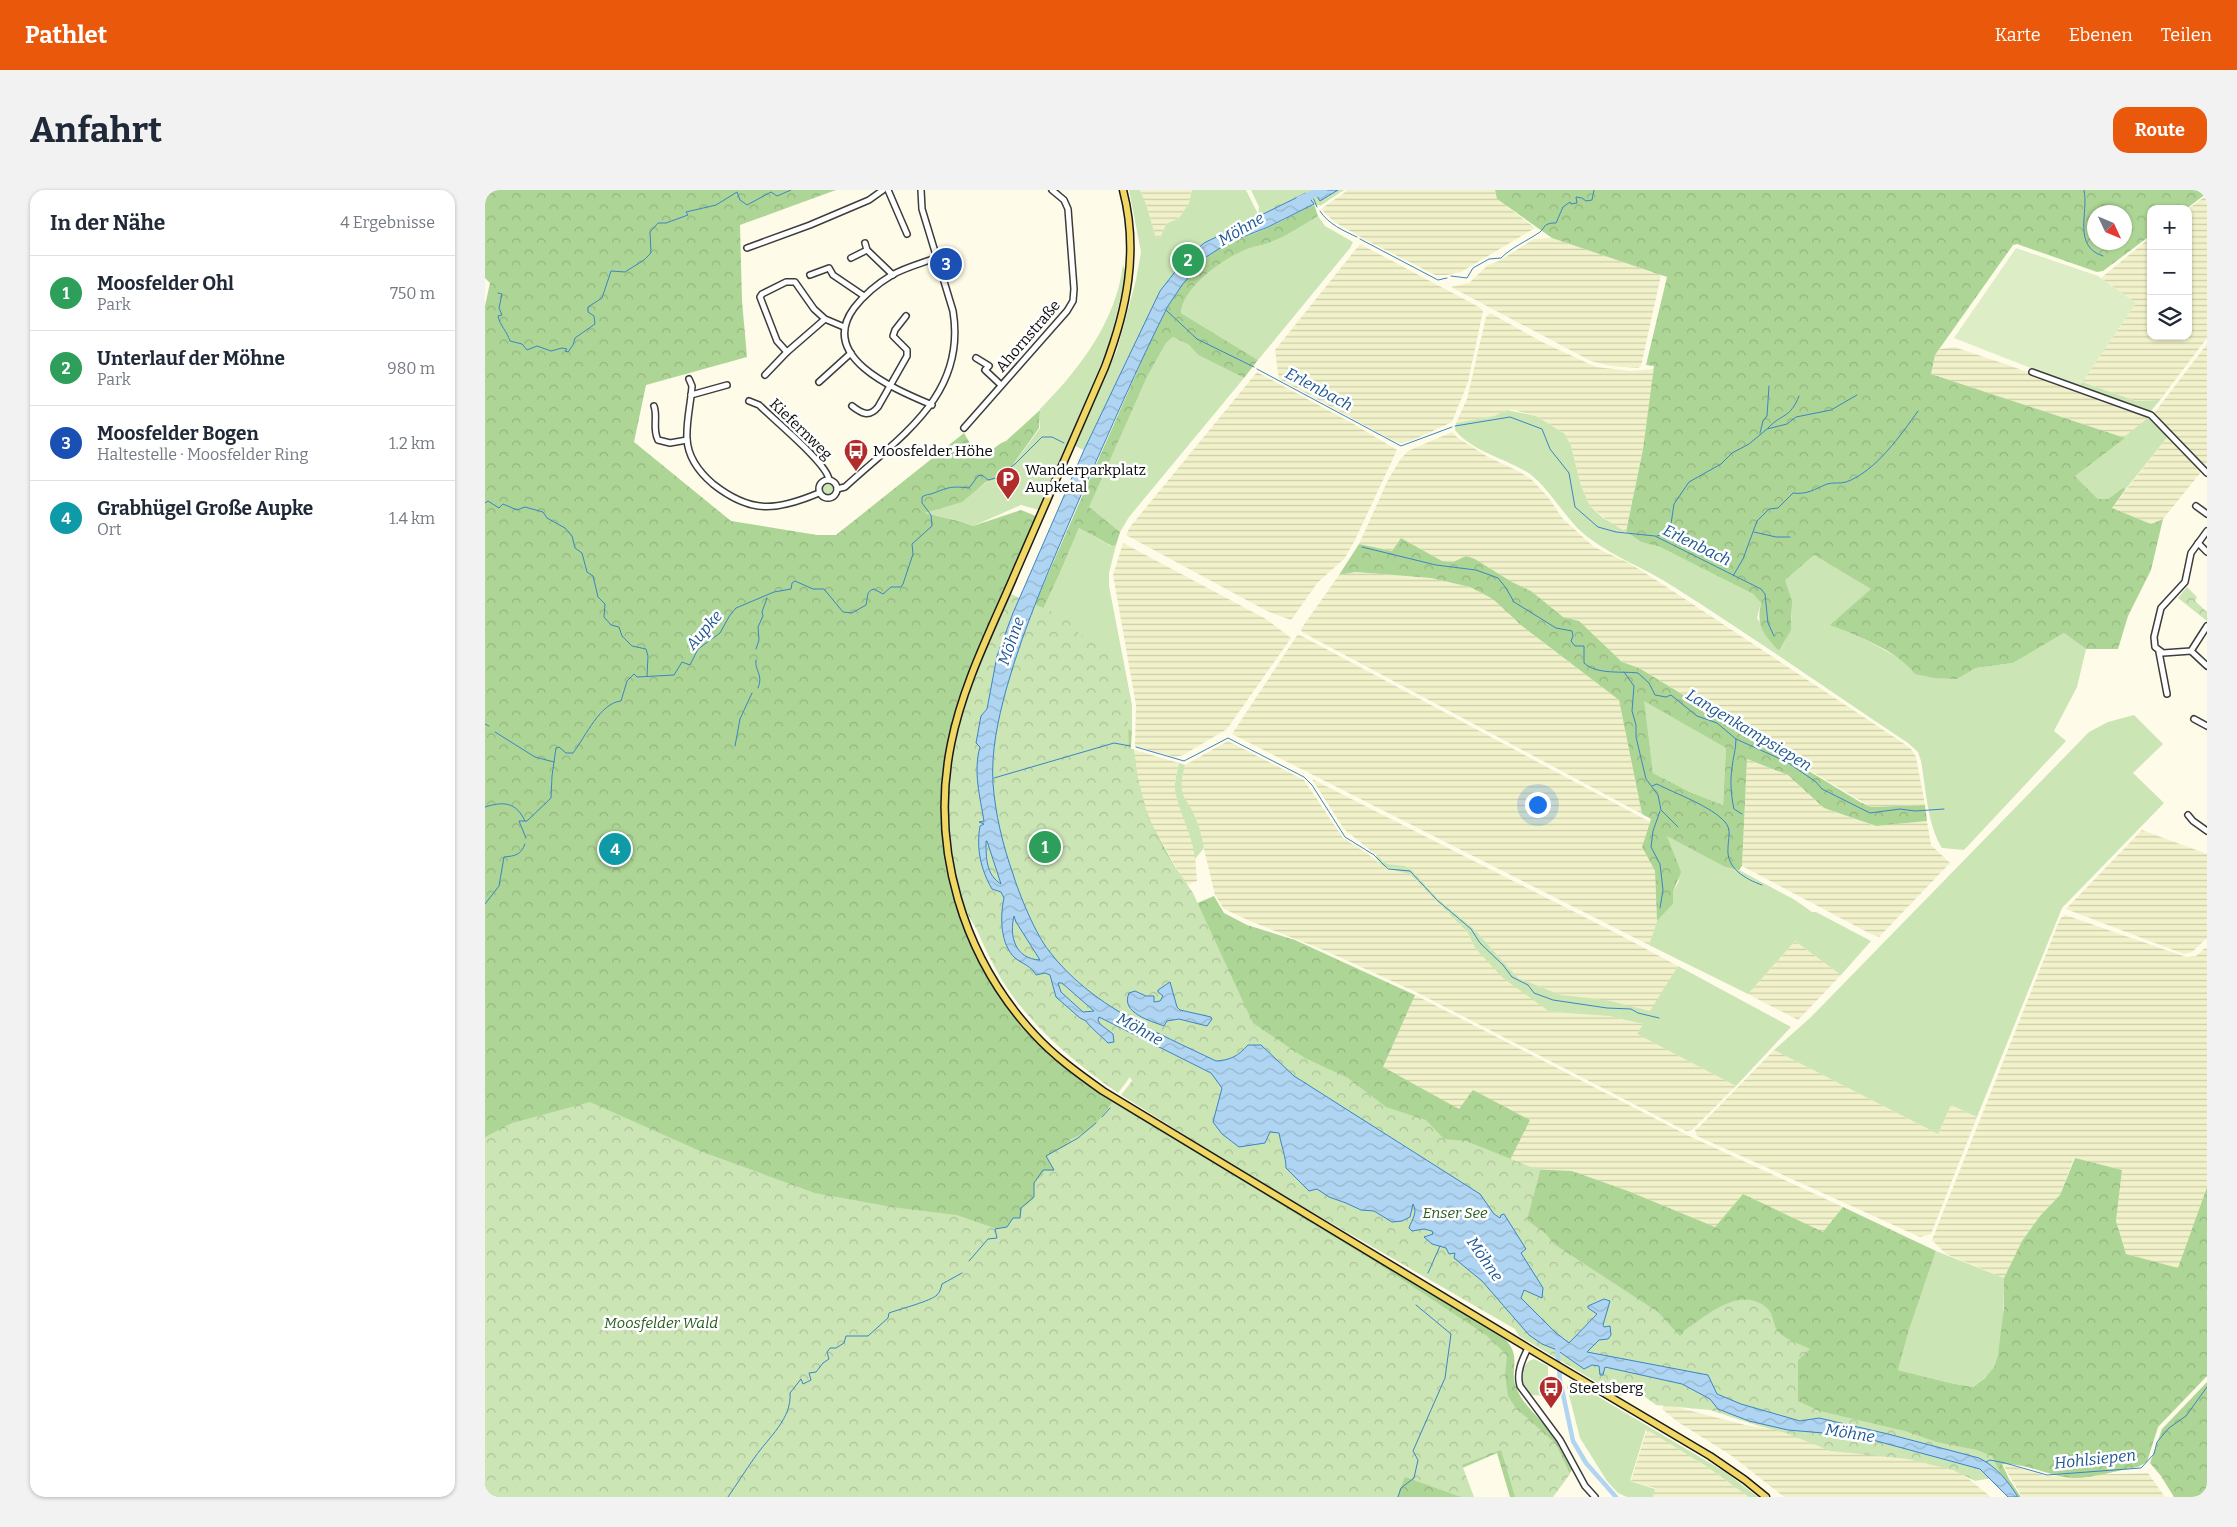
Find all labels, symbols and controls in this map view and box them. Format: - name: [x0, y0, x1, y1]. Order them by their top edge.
- text: Pathlet: [25, 21, 107, 49]
- text: Karte: [1995, 24, 2041, 46]
- text: Ebenen: [2069, 24, 2133, 46]
- text: Teilen: [2161, 24, 2212, 46]
- button: Route: [2113, 107, 2207, 153]
- text: Anfahrt: [30, 109, 162, 151]
- north arrow: [2087, 205, 2132, 250]
- map controls: [2147, 205, 2192, 340]
- button: +: [2147, 205, 2192, 250]
- water label: Möhne: [1215, 208, 1267, 250]
- text: In der Nähe: [50, 210, 165, 236]
- text: 4 Ergebnisse: [340, 213, 435, 232]
- pin: 2: [1172, 241, 1204, 279]
- pin: 3: [930, 245, 962, 283]
- button: −: [2147, 250, 2192, 295]
- text: Moosfelder Ohl: [97, 272, 234, 295]
- text: 1: [63, 284, 69, 303]
- text: 750 m: [390, 284, 435, 303]
- text: Park: [97, 295, 131, 314]
- button: layers: [2147, 295, 2192, 340]
- street label: Ahornstraße: [992, 296, 1064, 376]
- text: Unterlauf der Möhne: [97, 347, 285, 370]
- text: 2: [61, 359, 71, 378]
- text: 980 m: [387, 359, 435, 378]
- water label: Erlenbach: [1282, 363, 1356, 415]
- text: Park: [97, 370, 131, 389]
- street label: Kiefernweg: [766, 395, 836, 463]
- text: Moosfelder Bogen: [97, 422, 259, 445]
- text: 3: [61, 434, 71, 453]
- text: 1.2 km: [389, 434, 435, 453]
- bus stop icon: Moosfelder Höhe: [843, 438, 869, 472]
- place label: Moosfelder Höhe: [873, 442, 993, 460]
- text: Haltestelle · Moosfelder Ring: [97, 445, 308, 464]
- place label: Wanderparkplatz Aupketal: [1025, 461, 1146, 496]
- parking icon: Wanderparkplatz Aupketal: [995, 466, 1021, 500]
- text: Grabhügel Große Aupke: [97, 497, 313, 520]
- text: 4: [61, 509, 71, 528]
- text: 1.4 km: [389, 509, 435, 528]
- text: Ort: [97, 520, 122, 539]
- water label: Erlenbach: [1660, 520, 1734, 570]
- water label: Aupke: [681, 607, 726, 654]
- water label: Möhne: [994, 614, 1028, 668]
- water label: Langenkampsiepen: [1683, 685, 1815, 775]
- your location: [1525, 792, 1551, 818]
- pin: 1: [1029, 828, 1061, 866]
- pin: 4: [599, 830, 631, 868]
- water label: Möhne: [1114, 1009, 1166, 1049]
- park label: Enser See: [1422, 1204, 1488, 1222]
- water label: Möhne: [1463, 1233, 1507, 1285]
- park label: Moosfelder Wald: [604, 1314, 718, 1332]
- bus stop icon: Steetsberg: [1538, 1375, 1564, 1409]
- place label: Steetsberg: [1569, 1379, 1644, 1397]
- water label: Möhne: [1824, 1420, 1876, 1446]
- water label: Hohlsiepen: [2053, 1445, 2137, 1473]

